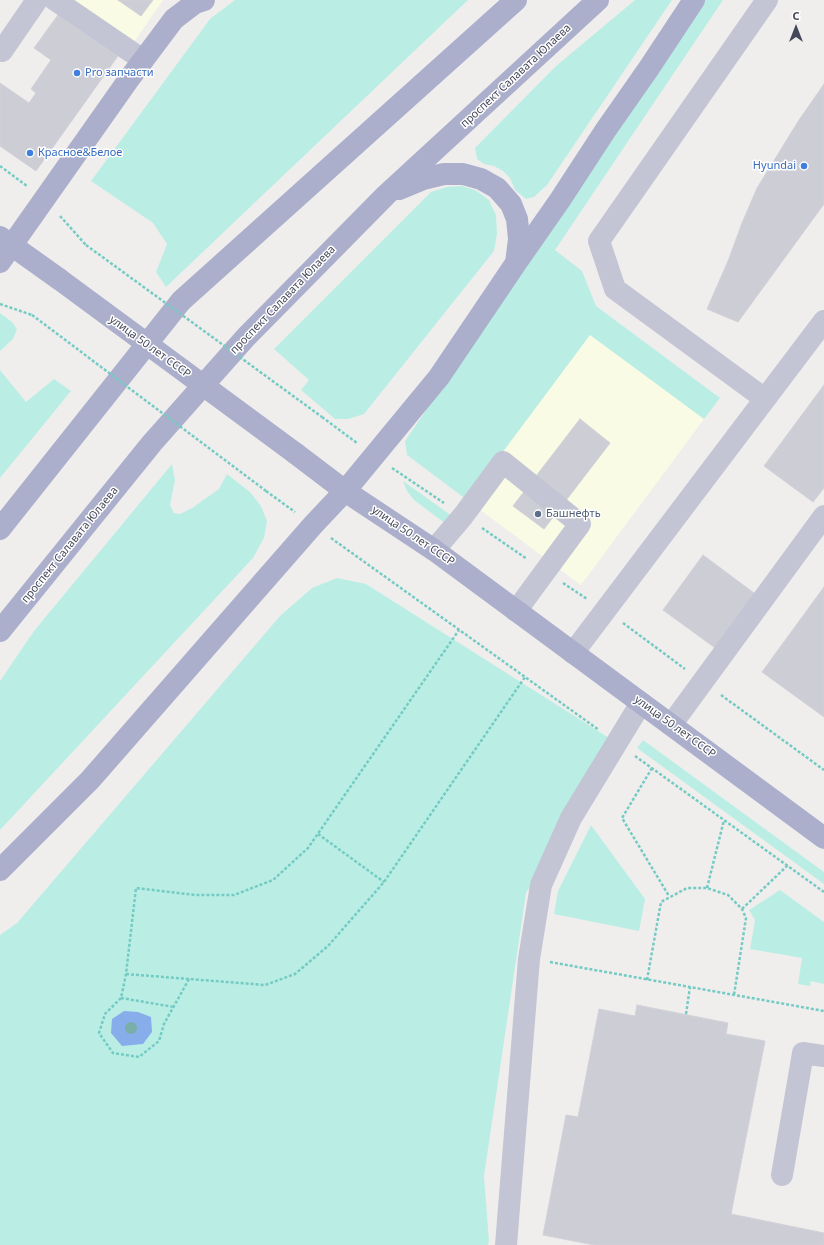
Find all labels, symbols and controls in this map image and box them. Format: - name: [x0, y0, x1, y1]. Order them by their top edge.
- north arrow: [776, 8, 816, 48]
- text: С: [792, 8, 800, 23]
- street label: проспект Салавата Юлаева: [458, 21, 574, 131]
- place label: Pro запчасти: [85, 66, 154, 80]
- marker: Pro запчасти: [72, 68, 82, 78]
- place label: Красное&Белое: [38, 146, 122, 160]
- marker: Красное&Белое: [25, 148, 35, 158]
- place label: Hyundai: [753, 159, 796, 173]
- marker: Hyundai: [799, 161, 809, 171]
- street label: проспект Салавата Юлаева: [228, 243, 338, 357]
- street label: улица 50 лет СССР: [107, 313, 193, 381]
- street label: проспект Салавата Юлаева: [19, 484, 121, 606]
- street label: улица 50 лет СССР: [369, 503, 457, 569]
- place label: Башнефть: [546, 507, 601, 521]
- marker: Башнефть: [533, 509, 543, 519]
- street label: улица 50 лет СССР: [632, 693, 718, 761]

